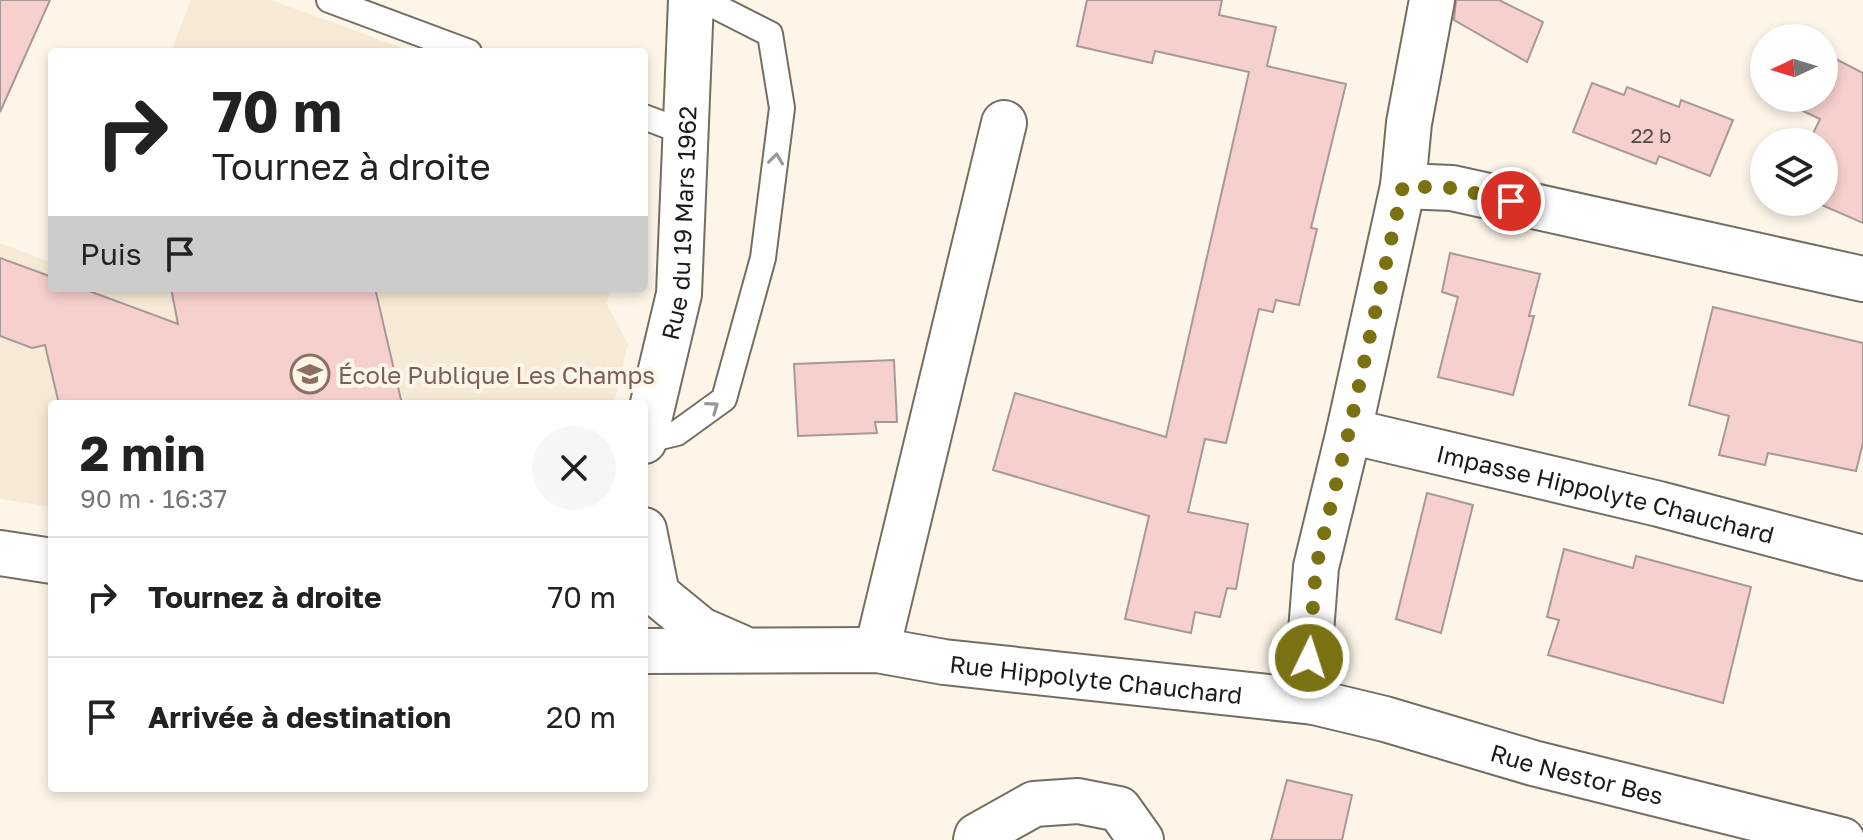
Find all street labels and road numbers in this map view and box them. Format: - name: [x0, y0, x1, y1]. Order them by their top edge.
- street label: Rue du 19 Mars 1962: [654, 105, 701, 343]
- street label: Impasse Hippolyte Chauchard: [1434, 438, 1778, 548]
- street label: Rue Hippolyte Chauchard: [948, 648, 1244, 709]
- street label: Rue Nestor Bes: [1487, 737, 1667, 809]

